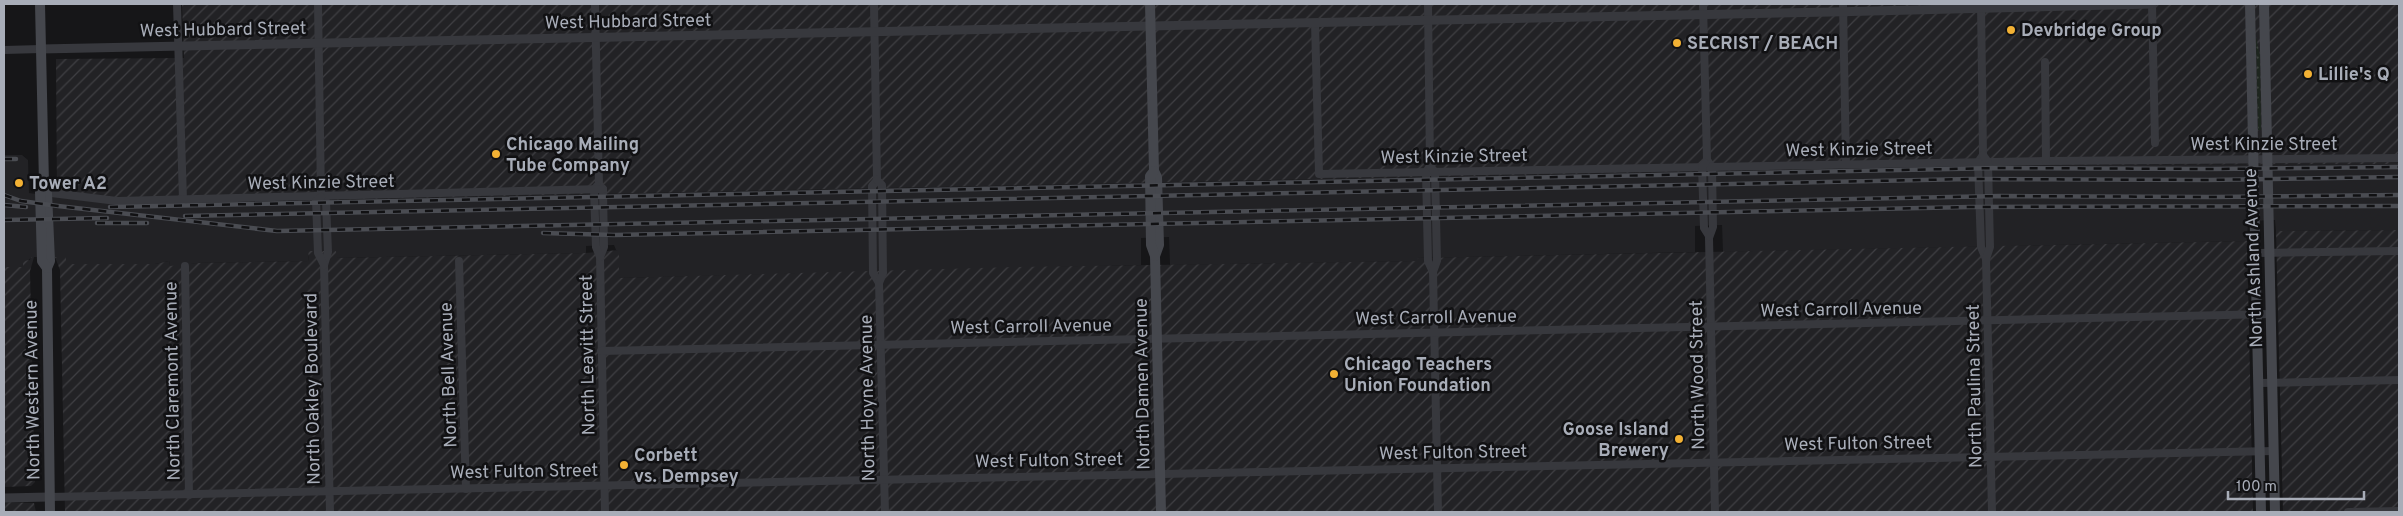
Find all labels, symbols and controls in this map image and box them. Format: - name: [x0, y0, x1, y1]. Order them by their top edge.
- street label: West Hubbard Street: [544, 10, 712, 35]
- street label: West Hubbard Street: [139, 18, 307, 43]
- place label: Devbridge Group: [2021, 20, 2162, 43]
- marker: Devbridge Group: [2005, 24, 2017, 36]
- place label: SECRIST / BEACH: [1687, 33, 1838, 56]
- marker: SECRIST / BEACH: [1671, 37, 1683, 49]
- place label: Lillie's Q: [2318, 64, 2390, 87]
- marker: Lillie's Q: [2302, 68, 2314, 80]
- place label: Chicago Mailing Tube Company: [506, 134, 639, 178]
- street label: West Kinzie Street: [2190, 134, 2338, 157]
- street label: West Kinzie Street: [1785, 138, 1933, 163]
- street label: West Kinzie Street: [1380, 145, 1528, 170]
- marker: Chicago Mailing Tube Company: [490, 148, 502, 160]
- street label: North Ashland Avenue: [2240, 168, 2269, 348]
- street label: West Kinzie Street: [247, 171, 395, 196]
- place label: Tower A2: [29, 173, 107, 196]
- marker: Tower A2: [13, 177, 25, 189]
- street label: North Leavitt Street: [576, 274, 601, 436]
- street label: North Claremont Avenue: [160, 281, 187, 481]
- street label: North Oakley Boulevard: [300, 293, 327, 485]
- street label: North Damen Avenue: [1131, 298, 1156, 470]
- street label: West Carroll Avenue: [1760, 298, 1922, 323]
- street label: North Western Avenue: [20, 300, 47, 480]
- street label: North Wood Street: [1686, 300, 1711, 450]
- street label: North Bell Avenue: [435, 302, 464, 448]
- street label: North Paulina Street: [1963, 304, 1988, 468]
- street label: West Carroll Avenue: [1355, 306, 1517, 331]
- street label: North Hoyne Avenue: [856, 314, 881, 482]
- street label: West Carroll Avenue: [950, 315, 1112, 340]
- place label: Chicago Teachers Union Foundation: [1344, 354, 1492, 398]
- marker: Chicago Teachers Union Foundation: [1328, 368, 1340, 380]
- place label: Goose Island Brewery: [1562, 419, 1669, 463]
- street label: West Fulton Street: [1784, 432, 1932, 457]
- marker: Goose Island Brewery: [1673, 433, 1685, 445]
- street label: West Fulton Street: [1379, 441, 1527, 466]
- place label: Corbett vs. Dempsey: [634, 445, 739, 489]
- street label: West Fulton Street: [975, 449, 1123, 474]
- marker: Corbett vs. Dempsey: [618, 459, 630, 471]
- street label: West Fulton Street: [450, 460, 598, 485]
- scale bar: [2228, 468, 2364, 500]
- text: 100 m: [2236, 478, 2277, 497]

